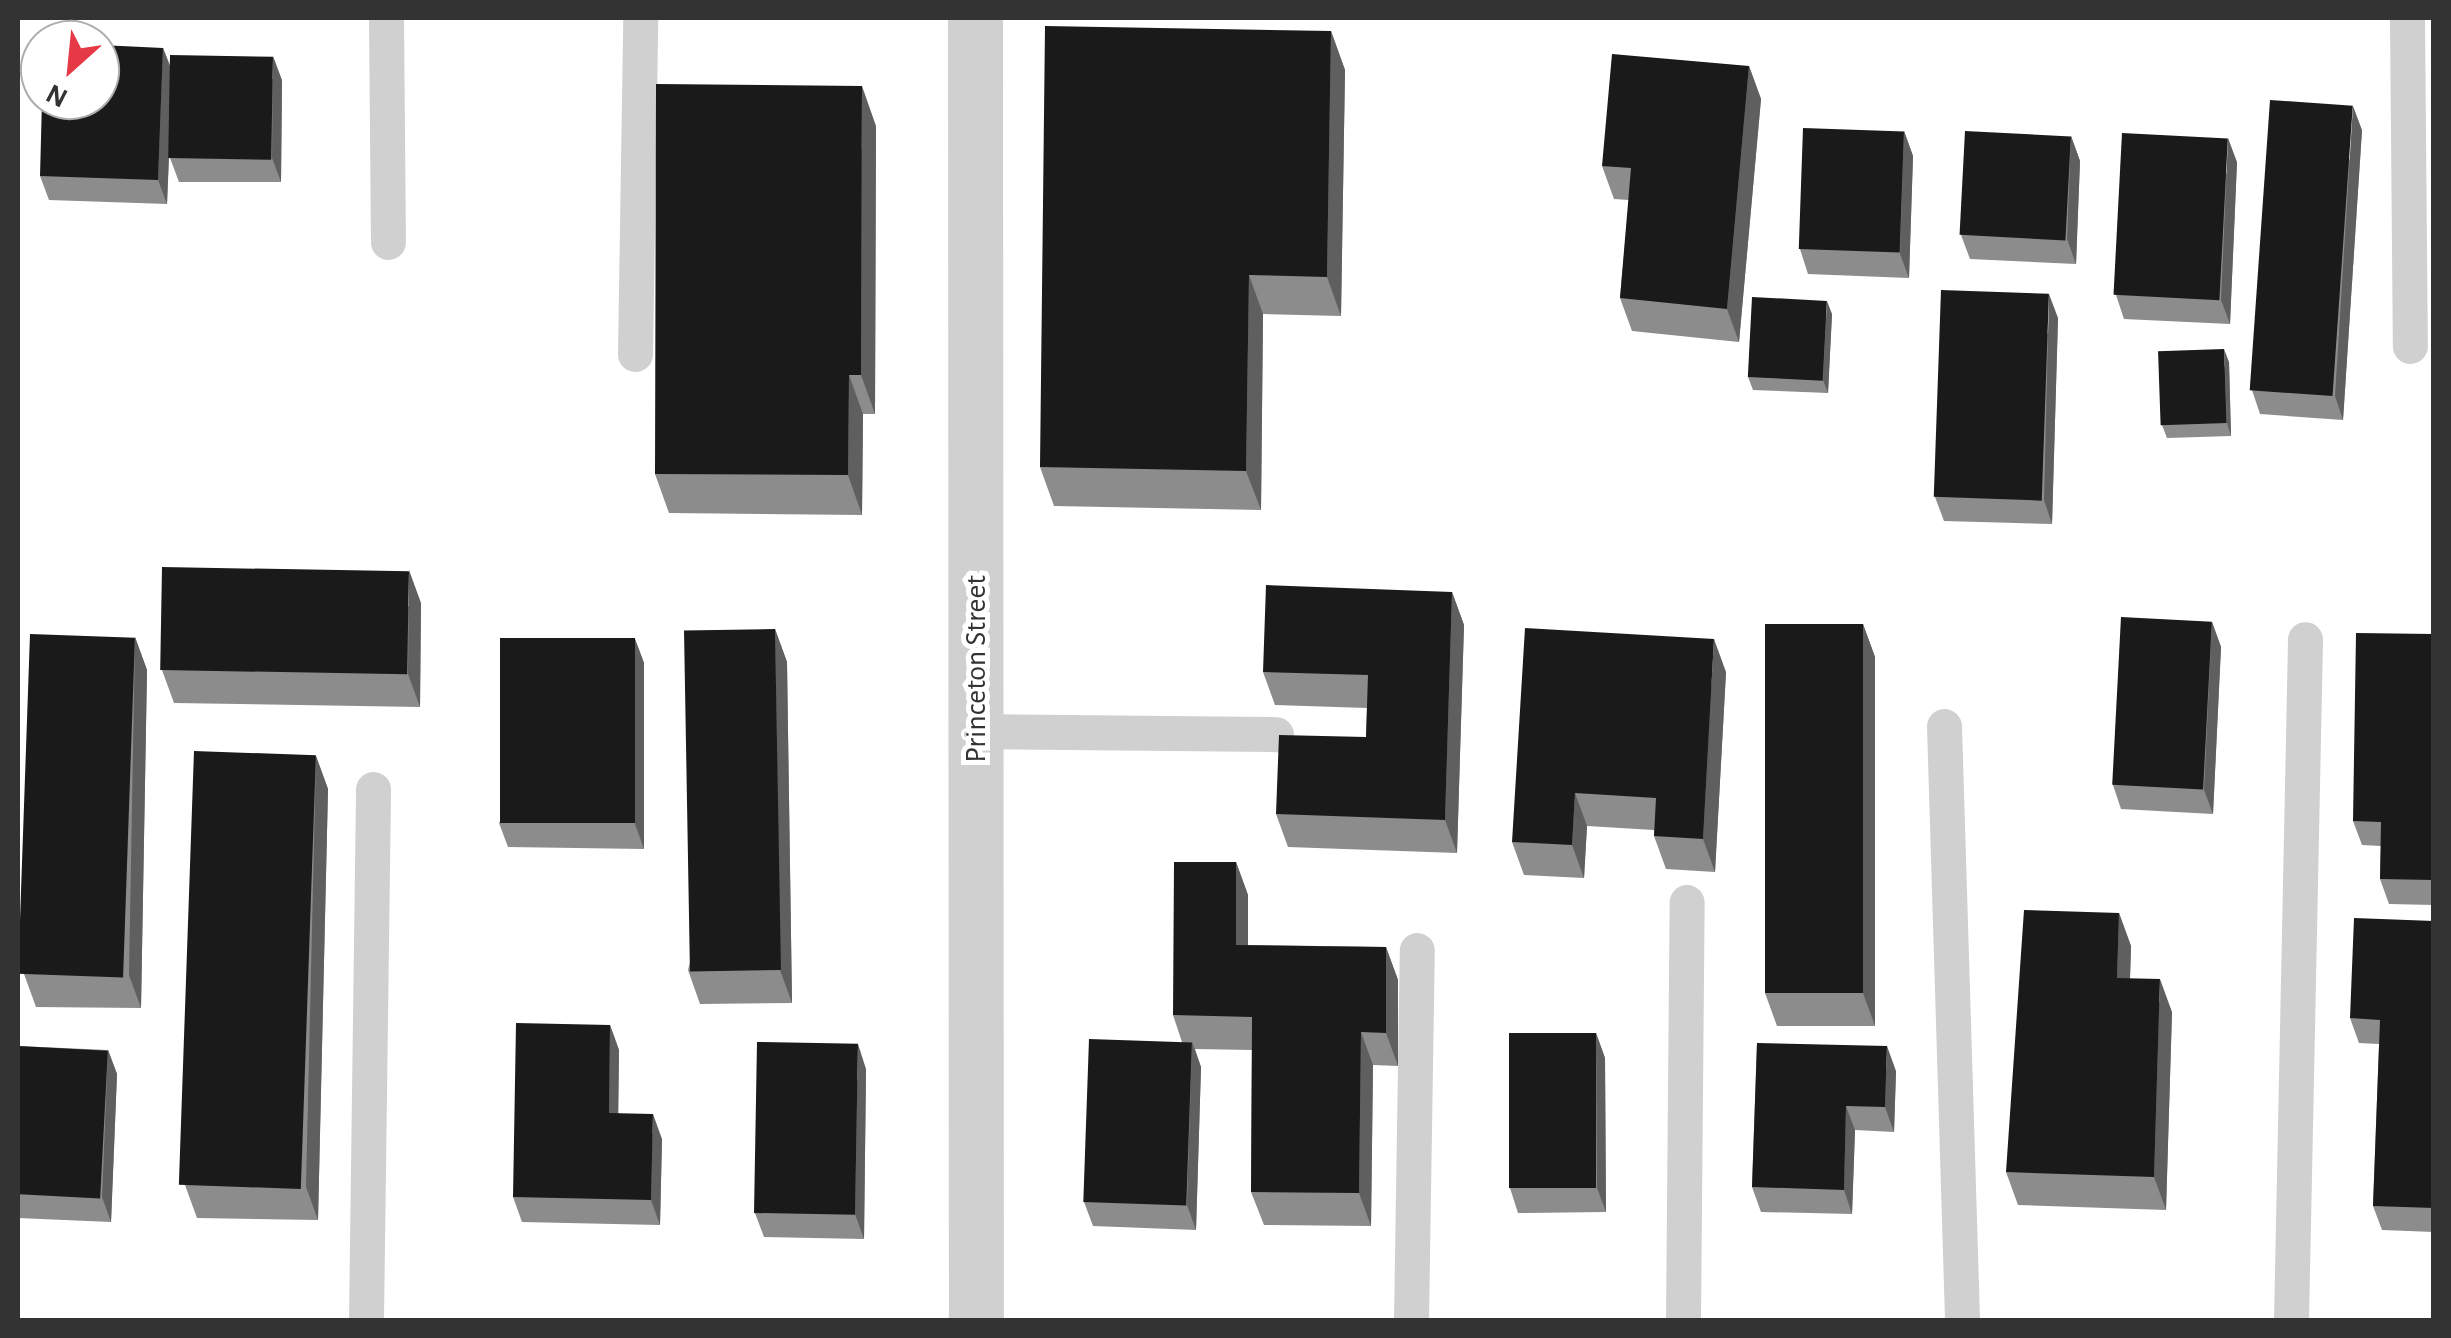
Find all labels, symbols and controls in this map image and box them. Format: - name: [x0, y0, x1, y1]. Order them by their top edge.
- north arrow: [20, 20, 120, 120]
- text: N: [42, 78, 72, 112]
- street label: Princeton Street: [958, 575, 994, 763]

